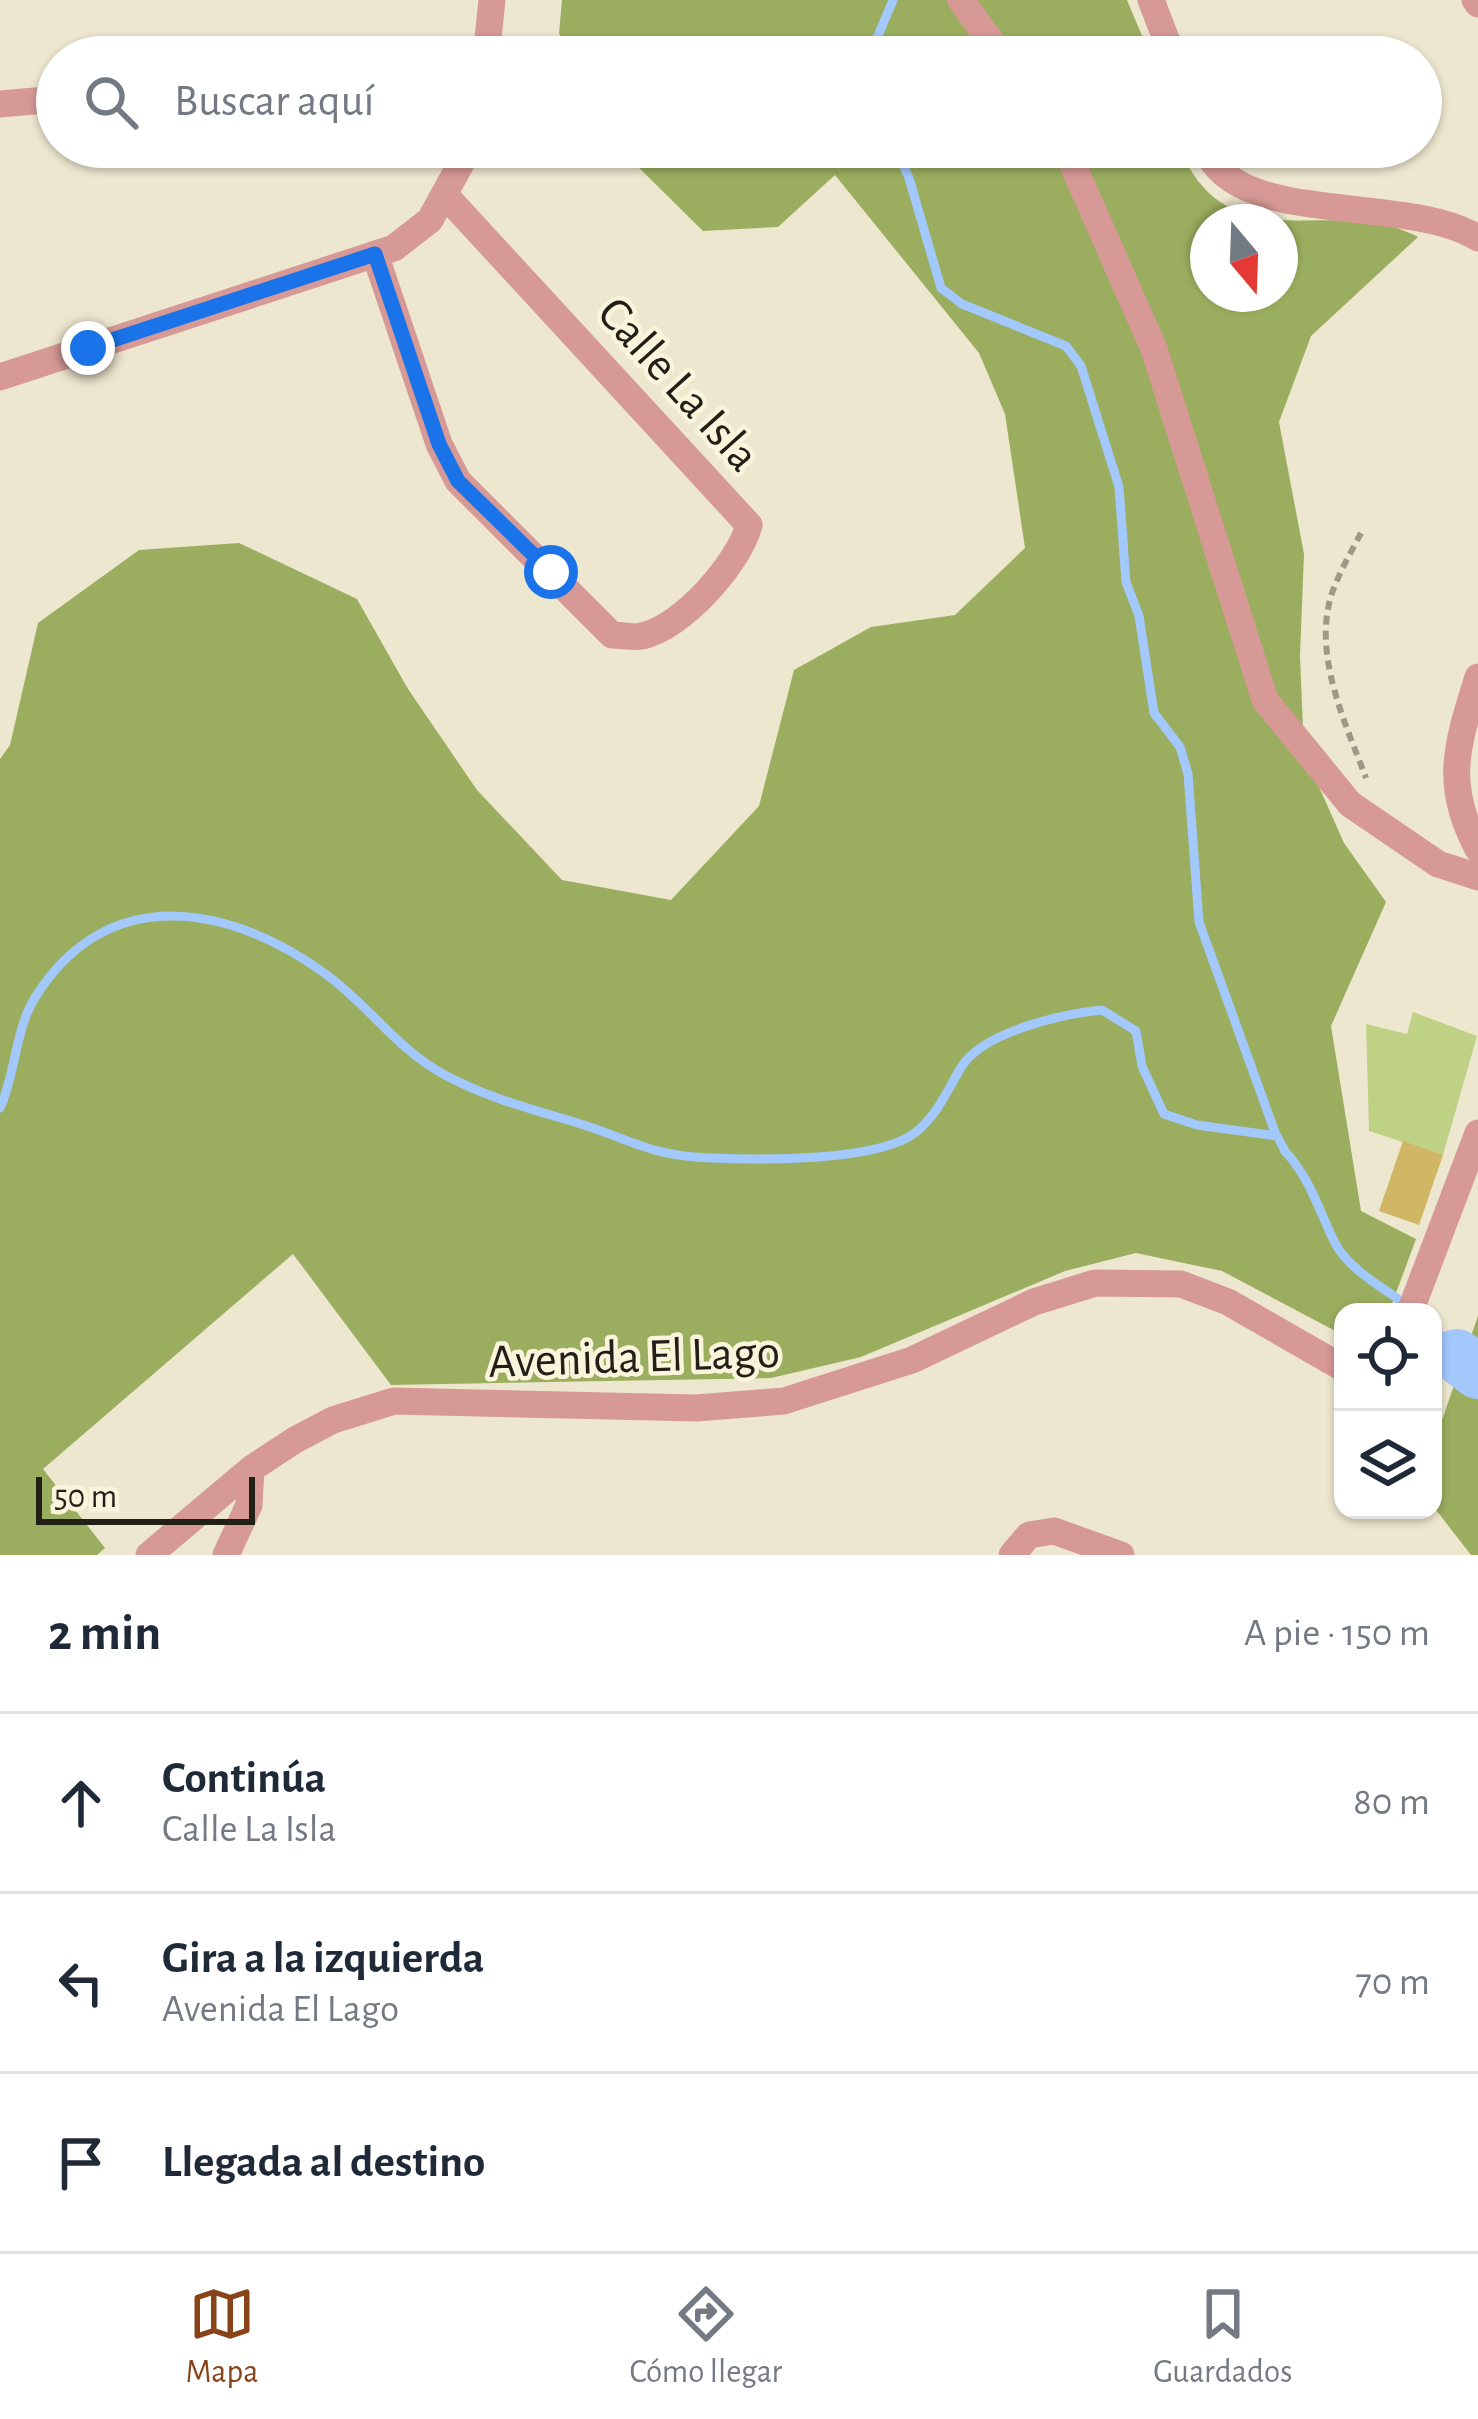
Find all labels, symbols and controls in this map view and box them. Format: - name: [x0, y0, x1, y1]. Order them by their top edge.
- search box: [36, 36, 1442, 168]
- icon: search: [78, 69, 144, 135]
- text: Buscar aquí: [174, 79, 374, 124]
- north arrow: [1190, 204, 1298, 312]
- street label: Calle La Isla: [588, 289, 767, 481]
- route end: [61, 321, 115, 375]
- route start: [524, 545, 578, 599]
- map controls: [1334, 1303, 1442, 1519]
- button: locate: [1334, 1303, 1442, 1411]
- street label: Avenida El Lago: [487, 1329, 781, 1387]
- button: layers: [1334, 1411, 1442, 1519]
- scale bar: [36, 1471, 255, 1524]
- text: 50 m: [54, 1481, 117, 1514]
- text: 2 min: [48, 1608, 161, 1659]
- text: A pie · 150 m: [1244, 1614, 1430, 1653]
- text: Continúa: [162, 1756, 326, 1801]
- icon: ahead: [48, 1770, 114, 1836]
- text: 80 m: [1353, 1783, 1430, 1822]
- text: Calle La Isla: [162, 1810, 336, 1849]
- text: Gira a la izquierda: [162, 1936, 484, 1981]
- icon: left: [48, 1950, 114, 2016]
- text: 70 m: [1356, 1963, 1430, 2002]
- text: Avenida El Lago: [162, 1990, 399, 2029]
- icon: arrive: [48, 2130, 114, 2196]
- text: Llegada al destino: [162, 2140, 485, 2185]
- tab: Mapa: [185, 2281, 258, 2393]
- tab: Cómo llegar: [629, 2281, 782, 2393]
- tab: Guardados: [1153, 2281, 1293, 2393]

